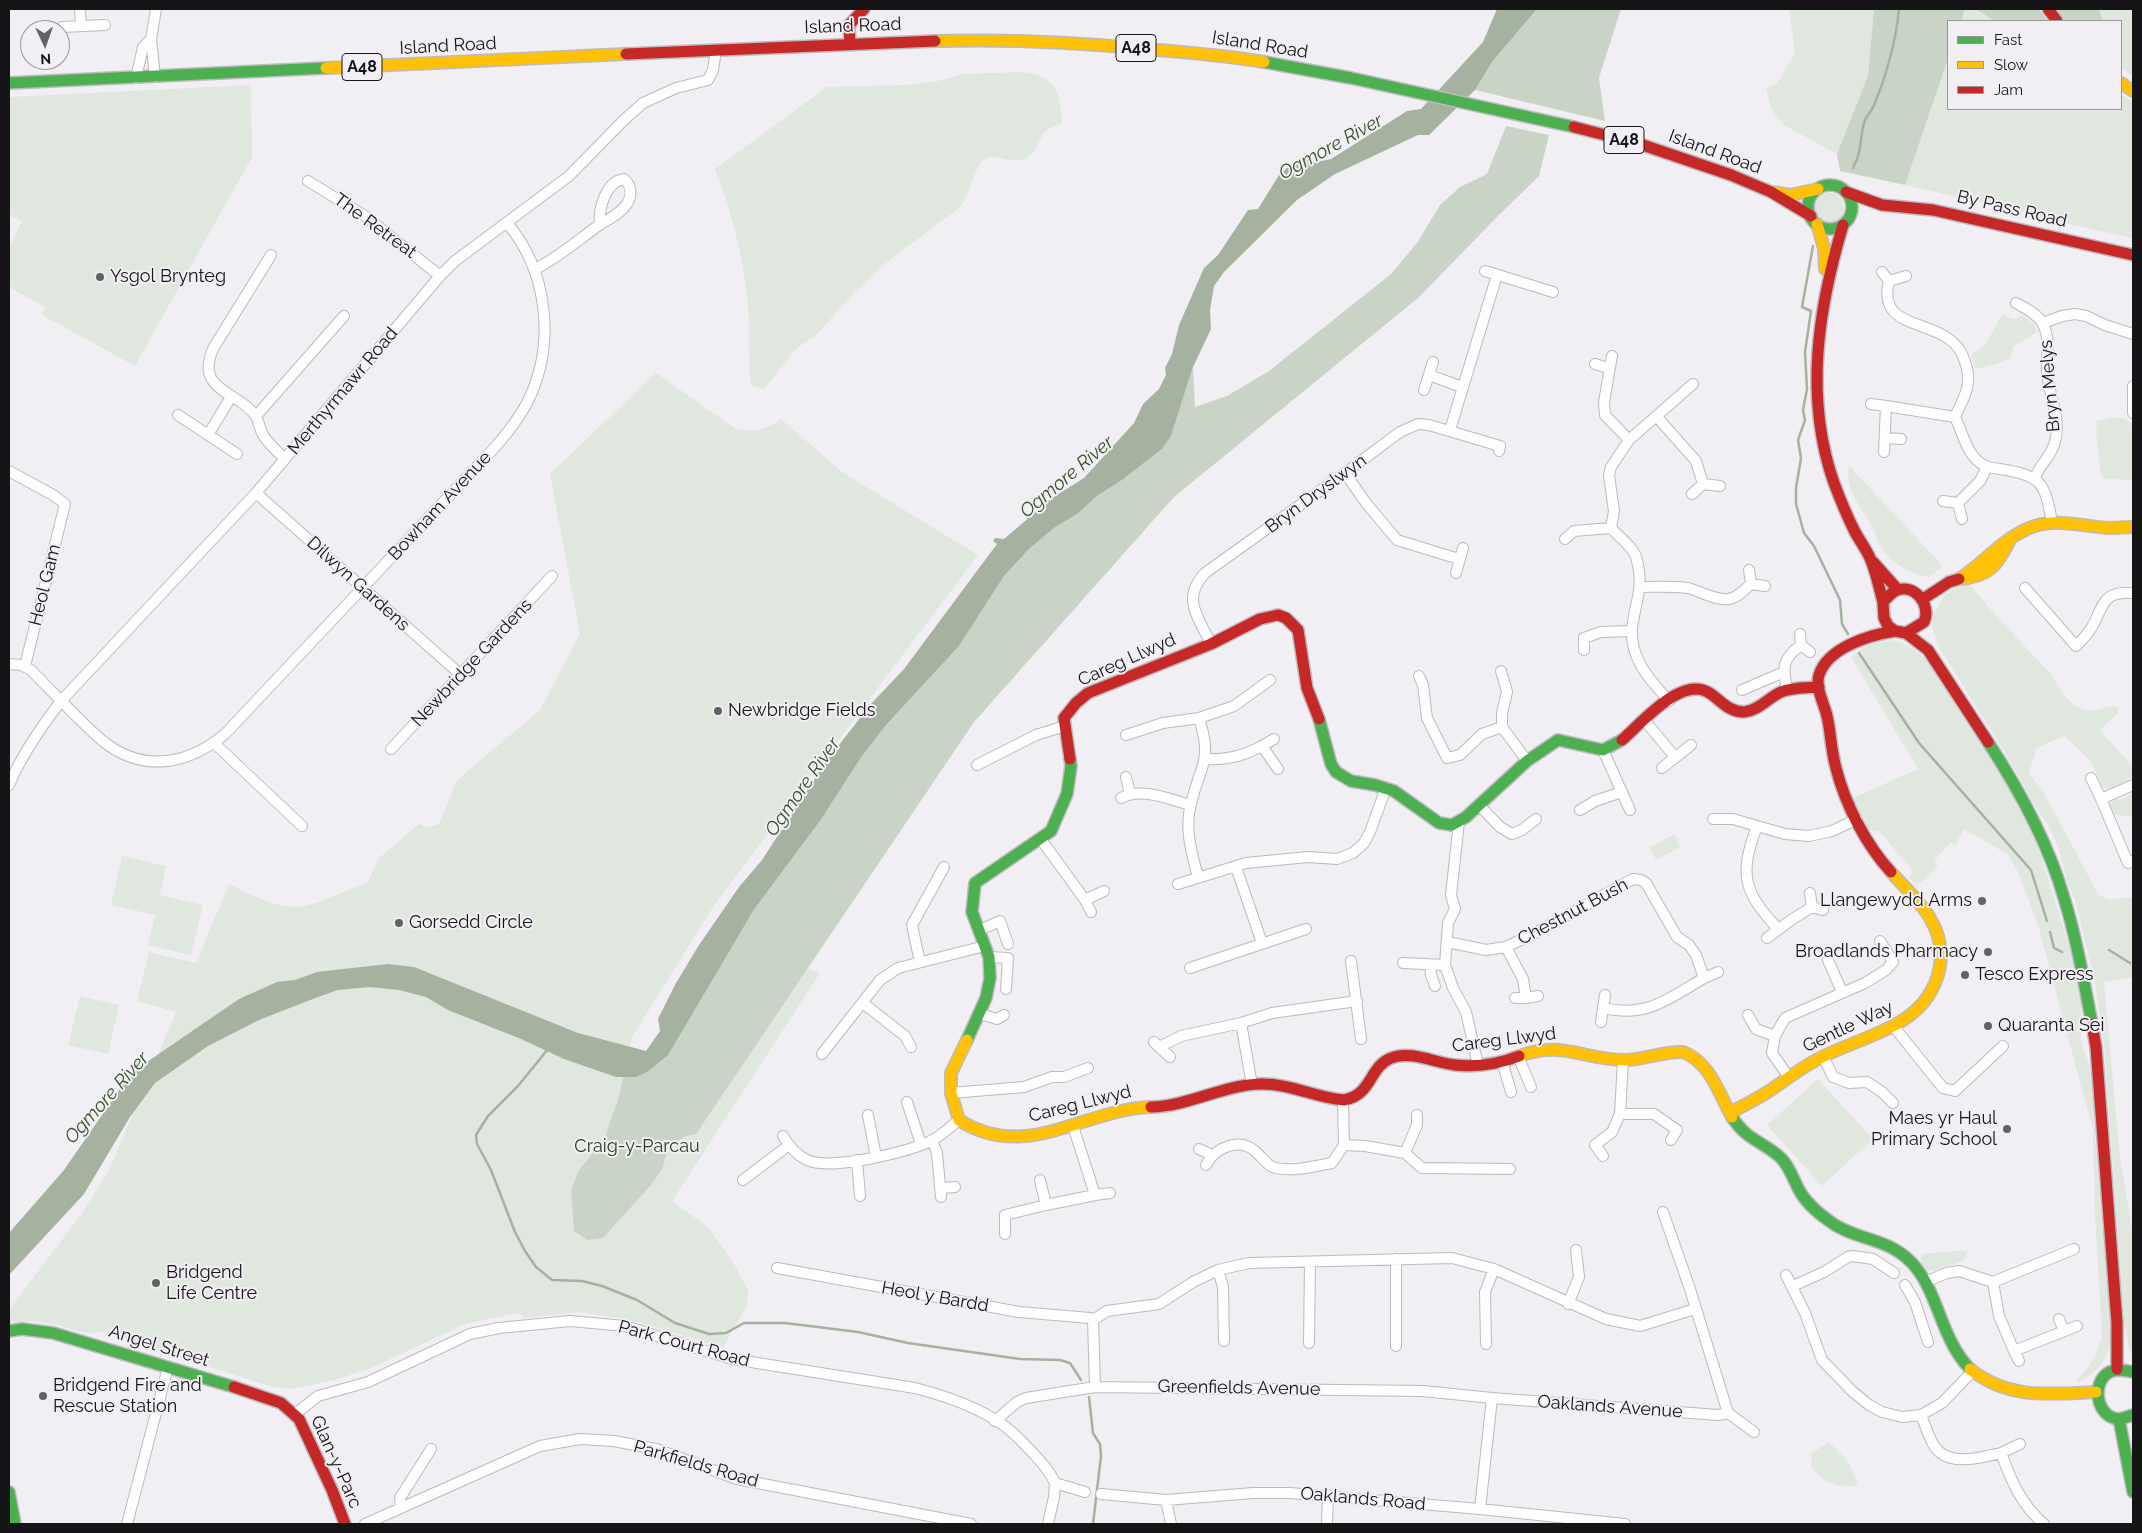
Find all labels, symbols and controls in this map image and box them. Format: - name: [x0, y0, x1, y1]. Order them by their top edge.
- street label: Island Road: [804, 14, 902, 38]
- north arrow: [20, 20, 70, 70]
- legend: [1947, 20, 2122, 110]
- street label: Island Road: [1210, 27, 1310, 63]
- text: Fast: [1994, 31, 2022, 49]
- street label: Island Road: [399, 33, 497, 59]
- road number: A48: [1116, 34, 1156, 62]
- text: N: [40, 51, 51, 67]
- road number: A48: [342, 54, 382, 80]
- text: Slow: [1994, 56, 2028, 74]
- text: Jam: [1994, 81, 2023, 99]
- water label: Ogmore River: [1275, 109, 1387, 185]
- street label: Island Road: [1666, 125, 1764, 179]
- road number: A48: [1604, 126, 1644, 154]
- street label: By Pass Road: [1955, 186, 2069, 232]
- street label: The Retreat: [329, 189, 421, 263]
- place label: Ysgol Brynteg: [110, 266, 226, 288]
- marker: Ysgol Brynteg: [94, 271, 106, 283]
- street label: Merthyrmawr Road: [283, 323, 403, 459]
- street label: Bryn Melys: [2035, 339, 2065, 433]
- water label: Ogmore River: [1015, 431, 1119, 523]
- street label: Bowham Avenue: [384, 447, 496, 565]
- street label: Bryn Dryslwyn: [1261, 450, 1371, 538]
- street label: Dilwyn Gardens: [302, 532, 414, 636]
- street label: Heol Gam: [24, 542, 66, 628]
- street label: Newbridge Gardens: [407, 594, 537, 732]
- street label: Careg Llwyd: [1075, 629, 1179, 691]
- place label: Newbridge Fields: [728, 700, 875, 722]
- marker: Newbridge Fields: [712, 705, 724, 717]
- water label: Ogmore River: [761, 733, 845, 841]
- street label: Chestnut Bush: [1514, 874, 1632, 950]
- place label: Llangewydd Arms: [1820, 890, 1972, 912]
- marker: Llangewydd Arms: [1976, 895, 1988, 907]
- place label: Gorsedd Circle: [409, 912, 533, 934]
- marker: Gorsedd Circle: [393, 917, 405, 929]
- place label: Broadlands Pharmacy: [1795, 941, 1978, 963]
- marker: Broadlands Pharmacy: [1982, 946, 1994, 958]
- place label: Tesco Express: [1975, 964, 2093, 986]
- marker: Tesco Express: [1959, 969, 1971, 981]
- street label: Gentle Way: [1799, 997, 1897, 1057]
- place label: Quaranta Sei: [1998, 1015, 2104, 1037]
- marker: Quaranta Sei: [1982, 1020, 1994, 1032]
- street label: Careg Llwyd: [1451, 1023, 1557, 1057]
- water label: Ogmore River: [60, 1047, 154, 1149]
- street label: Careg Llwyd: [1027, 1081, 1133, 1127]
- place label: Maes yr Haul Primary School: [1871, 1108, 1997, 1150]
- marker: Maes yr Haul Primary School: [2001, 1123, 2013, 1135]
- park label: Craig-y-Parcau: [574, 1136, 700, 1158]
- place label: Bridgend Life Centre: [166, 1262, 257, 1304]
- marker: Bridgend Life Centre: [150, 1277, 162, 1289]
- street label: Heol y Bardd: [880, 1277, 990, 1317]
- street label: Park Court Road: [616, 1316, 752, 1372]
- street label: Angel Street: [106, 1321, 212, 1371]
- place label: Bridgend Fire and Rescue Station: [53, 1375, 202, 1418]
- street label: Greenfields Avenue: [1158, 1376, 1320, 1400]
- marker: Bridgend Fire and Rescue Station: [37, 1390, 49, 1402]
- street label: Oaklands Avenue: [1537, 1391, 1683, 1423]
- street label: Glan-y-Parc: [306, 1412, 366, 1512]
- street label: Parkfields Road: [631, 1436, 761, 1492]
- street label: Oaklands Road: [1299, 1483, 1427, 1515]

